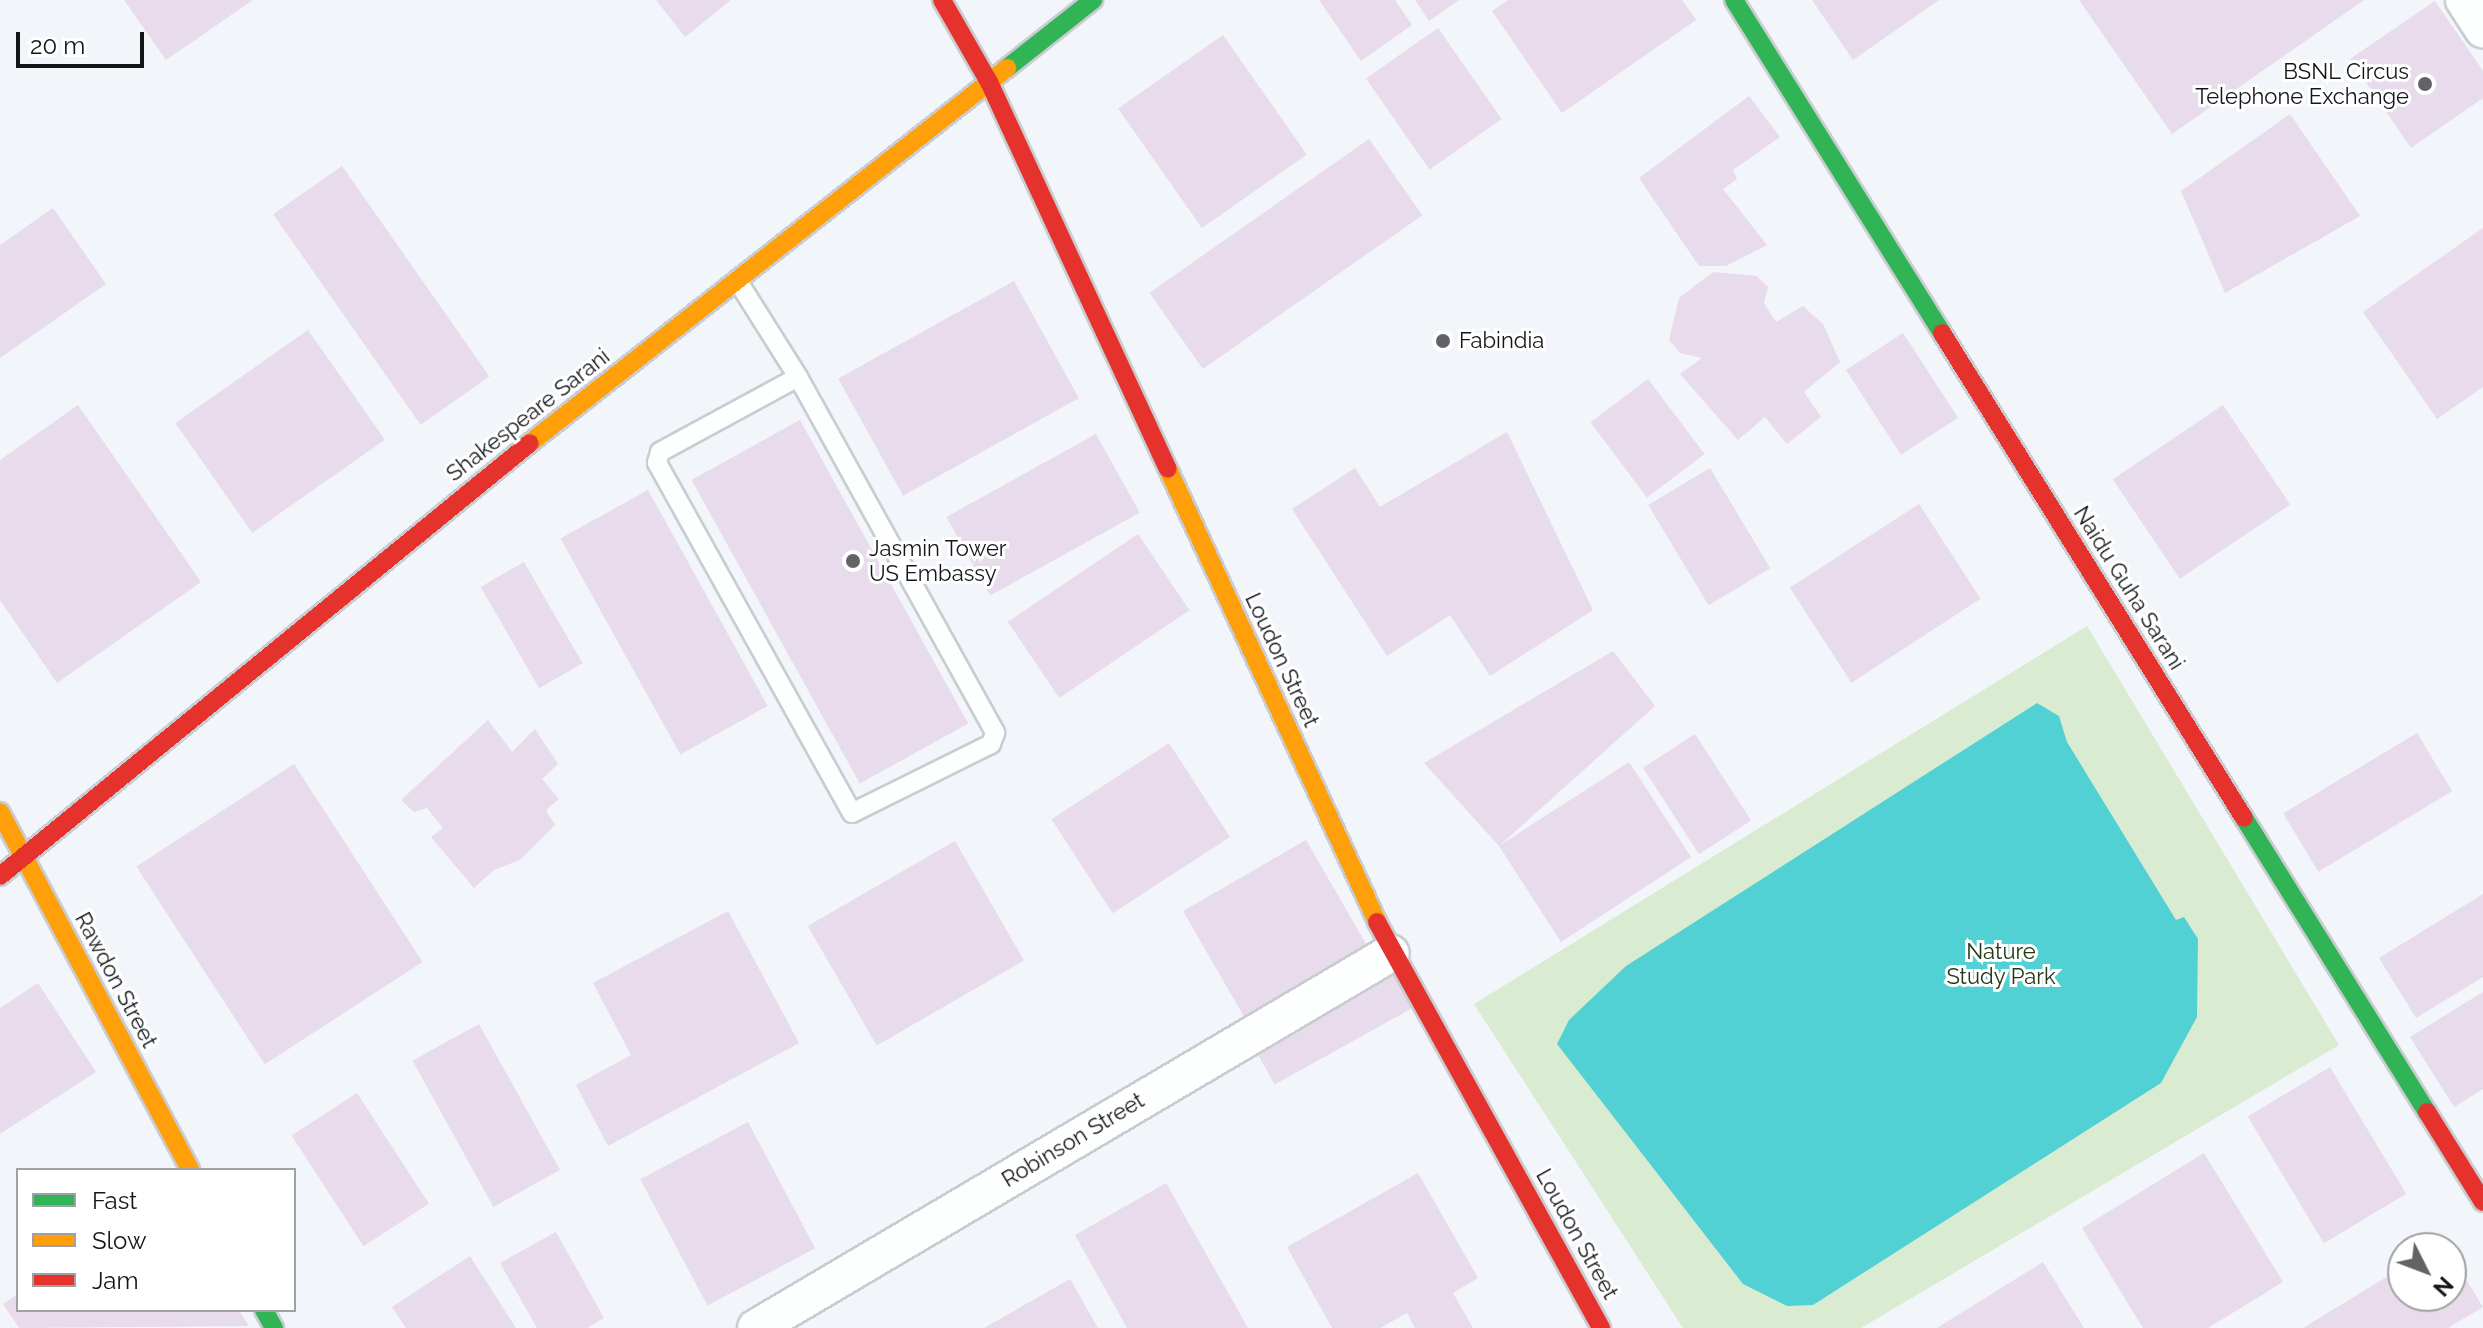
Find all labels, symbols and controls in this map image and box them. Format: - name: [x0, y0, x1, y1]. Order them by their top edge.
- scale bar: [20, 16, 148, 66]
- text: 20 m: [30, 31, 85, 60]
- place label: BSNL Circus Telephone Exchange: [2195, 58, 2409, 110]
- marker: BSNL Circus Telephone Exchange: [2416, 75, 2434, 93]
- place label: Fabindia: [1459, 328, 1544, 354]
- marker: Fabindia: [1434, 332, 1452, 350]
- street label: Shakespeare Sarani: [441, 343, 615, 487]
- street label: Naidu Guha Sarani: [2068, 501, 2190, 675]
- place label: Jasmin Tower US Embassy: [869, 535, 1007, 586]
- marker: Jasmin Tower US Embassy: [844, 552, 862, 570]
- street label: Loudon Street: [1239, 589, 1325, 731]
- street label: Rawdon Street: [69, 908, 163, 1052]
- park label: Nature Study Park: [1946, 938, 2056, 990]
- street label: Robinson Street: [997, 1087, 1149, 1193]
- street label: Loudon Street: [1530, 1164, 1624, 1304]
- legend: [16, 1168, 296, 1312]
- text: Fast: [92, 1186, 137, 1215]
- text: Slow: [92, 1226, 146, 1255]
- north arrow: [2387, 1232, 2467, 1312]
- text: Jam: [92, 1266, 138, 1295]
- text: N: [2428, 1272, 2459, 1302]

